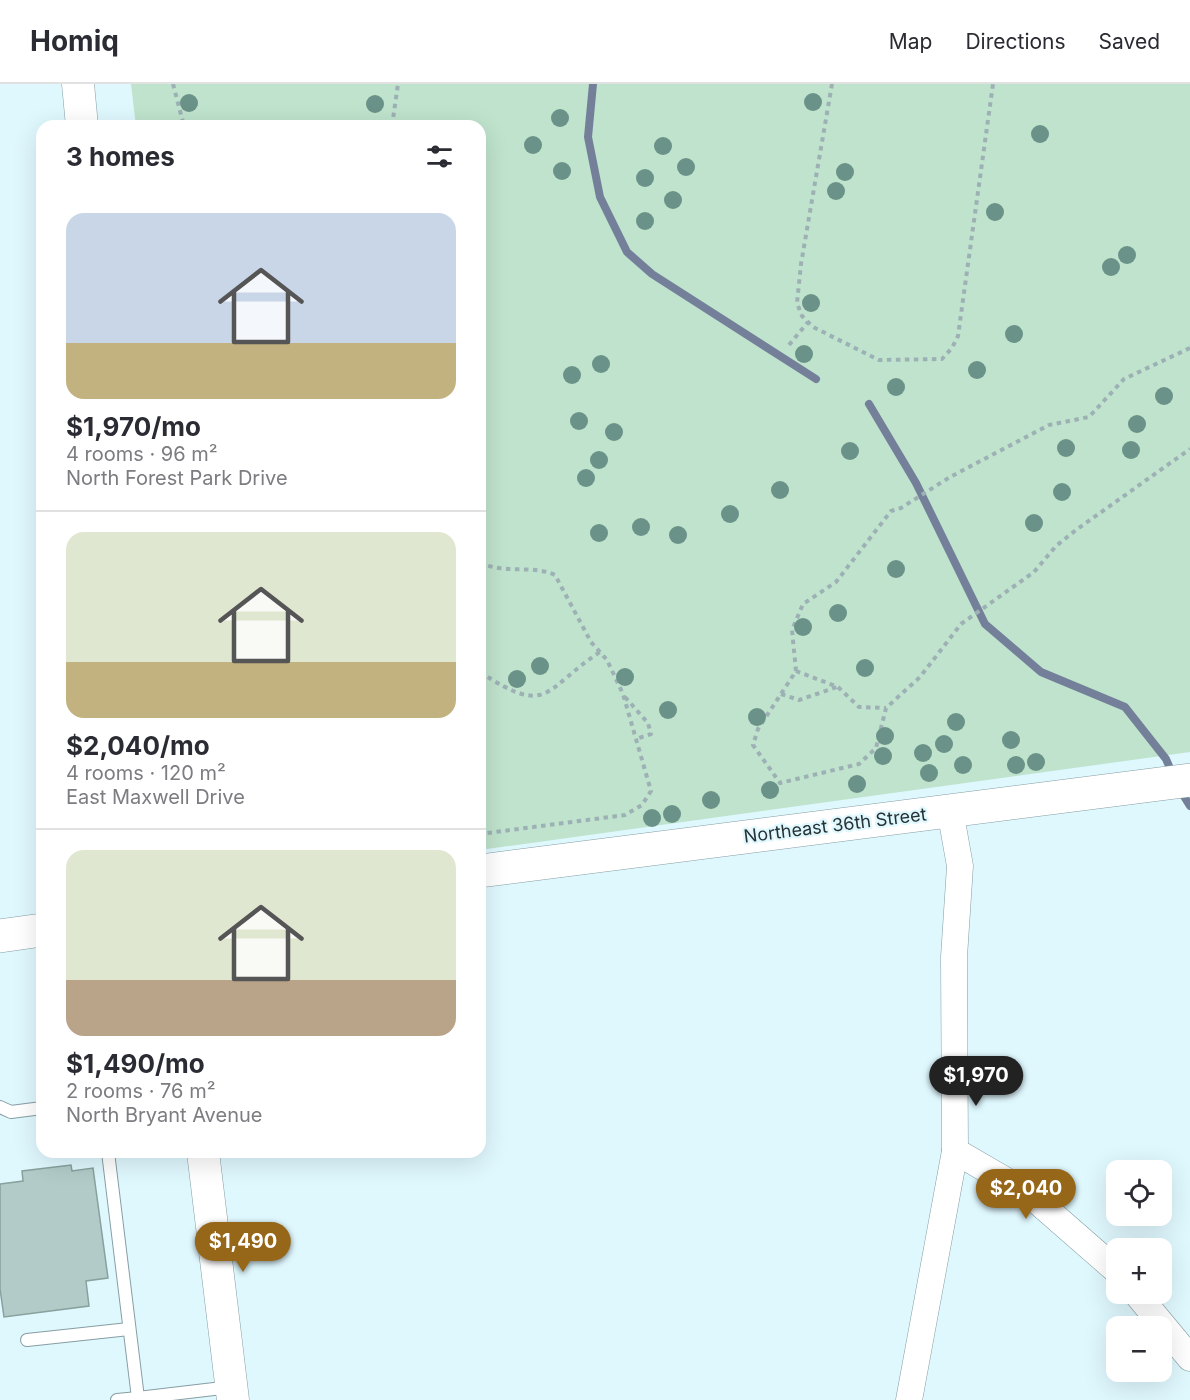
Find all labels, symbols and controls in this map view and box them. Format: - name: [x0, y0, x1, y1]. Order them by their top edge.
- text: Homiq: [30, 24, 119, 58]
- text: Map: [889, 29, 932, 54]
- text: Directions: [965, 29, 1066, 54]
- text: Saved: [1099, 29, 1160, 54]
- icon: filters: [423, 140, 456, 173]
- text: 3 homes: [66, 141, 175, 172]
- icon: home: [207, 252, 315, 360]
- text: $1,970/mo: [66, 411, 201, 442]
- text: 4 rooms · 96 m²: [66, 442, 218, 466]
- text: North Forest Park Drive: [66, 466, 288, 490]
- icon: home: [207, 571, 315, 679]
- text: $2,040/mo: [66, 730, 210, 761]
- text: 4 rooms · 120 m²: [66, 761, 226, 785]
- text: East Maxwell Drive: [66, 785, 245, 809]
- street label: Northeast 36th Street: [742, 803, 928, 847]
- icon: home: [207, 889, 315, 997]
- text: $1,490/mo: [66, 1048, 205, 1079]
- pin: $1,970: [927, 1056, 1025, 1107]
- text: $1,970: [943, 1063, 1009, 1087]
- text: 2 rooms · 76 m²: [66, 1079, 215, 1103]
- text: North Bryant Avenue: [66, 1103, 262, 1127]
- map controls: [1106, 1160, 1172, 1382]
- button: locate: [1106, 1160, 1172, 1226]
- pin: $2,040: [977, 1169, 1075, 1220]
- text: $2,040: [990, 1176, 1062, 1200]
- pin: $1,490: [194, 1222, 292, 1273]
- text: $1,490: [209, 1229, 277, 1253]
- button: +: [1106, 1238, 1172, 1304]
- button: −: [1106, 1316, 1172, 1382]

